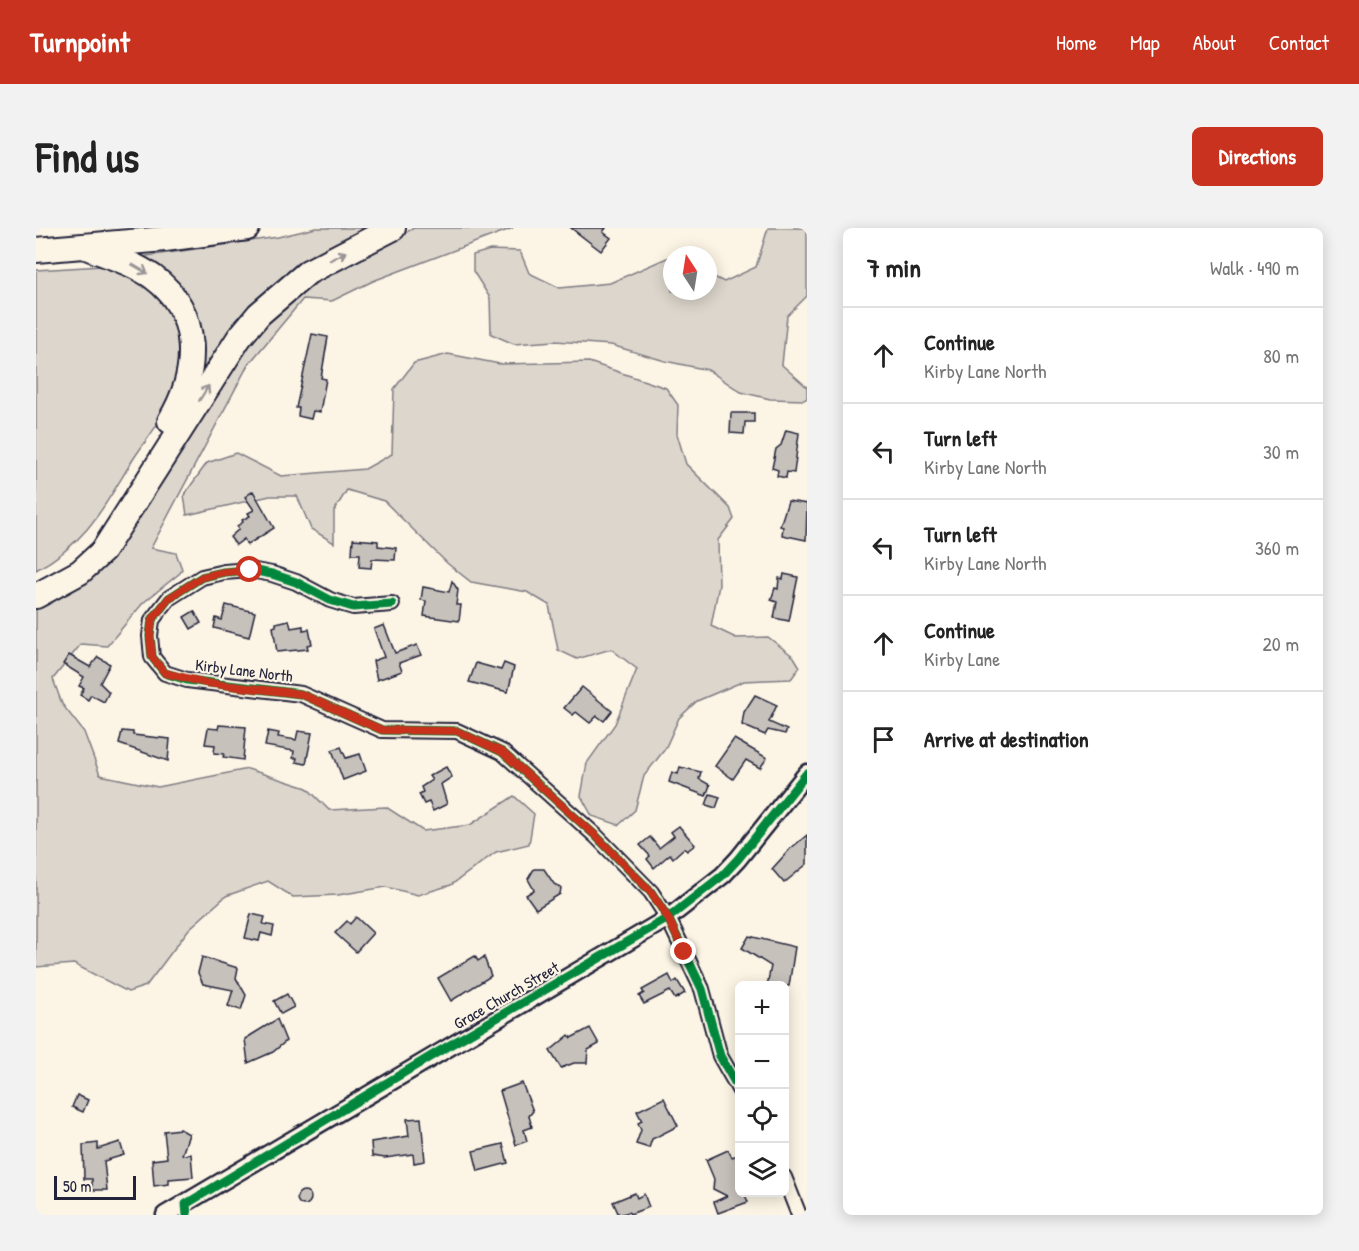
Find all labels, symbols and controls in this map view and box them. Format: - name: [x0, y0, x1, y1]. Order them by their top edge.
- text: Turnpoint: [30, 23, 130, 61]
- text: Home: [1056, 28, 1097, 57]
- text: Map: [1130, 28, 1160, 57]
- text: About: [1193, 28, 1236, 57]
- text: Contact: [1269, 28, 1329, 57]
- button: Directions: [1192, 127, 1323, 186]
- text: Find us: [36, 128, 139, 185]
- north arrow: [663, 246, 717, 300]
- one-way arrow: [328, 250, 346, 261]
- text: 7 min: [867, 250, 921, 285]
- text: Walk · 490 m: [1210, 254, 1299, 281]
- one-way arrow: [131, 264, 148, 276]
- text: Continue: [924, 327, 995, 357]
- icon: ahead: [867, 339, 900, 372]
- text: 80 m: [1263, 342, 1299, 369]
- text: Kirby Lane North: [924, 357, 1047, 384]
- one-way arrow: [198, 385, 211, 402]
- text: Turn left: [924, 423, 997, 453]
- icon: left: [867, 435, 900, 468]
- text: 30 m: [1263, 438, 1299, 465]
- text: Kirby Lane North: [924, 453, 1047, 480]
- text: Turn left: [924, 519, 997, 549]
- icon: left: [867, 531, 900, 564]
- text: 360 m: [1255, 534, 1299, 561]
- text: Kirby Lane North: [924, 549, 1047, 576]
- route start: [236, 556, 262, 582]
- text: Continue: [924, 615, 995, 645]
- icon: ahead: [867, 627, 900, 660]
- text: 20 m: [1262, 630, 1299, 657]
- text: Kirby Lane: [924, 645, 1000, 672]
- street label: Kirby Lane North: [194, 653, 294, 687]
- icon: arrive: [867, 723, 900, 756]
- text: Arrive at destination: [924, 724, 1089, 754]
- route end: [670, 938, 696, 964]
- street label: Grace Church Street: [449, 956, 563, 1034]
- map controls: [735, 981, 789, 1197]
- button: +: [735, 981, 789, 1035]
- button: −: [735, 1035, 789, 1089]
- button: locate: [735, 1089, 789, 1143]
- button: layers: [735, 1143, 789, 1197]
- scale bar: [54, 1173, 136, 1200]
- text: 50 m: [63, 1175, 92, 1197]

